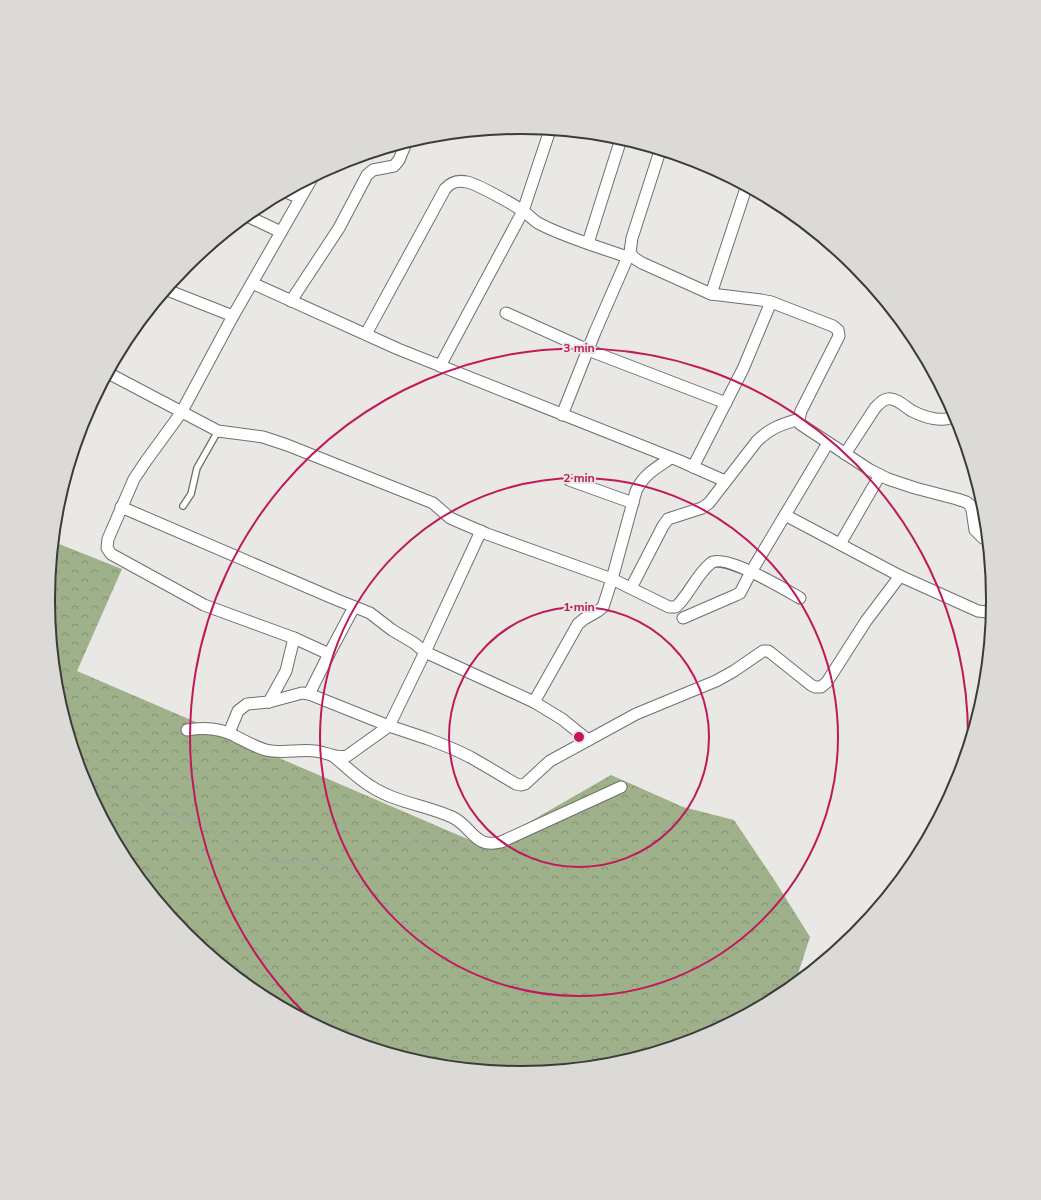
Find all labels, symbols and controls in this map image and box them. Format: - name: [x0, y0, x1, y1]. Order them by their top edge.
- text: 3 min: [563, 340, 595, 355]
- text: 2 min: [563, 470, 595, 485]
- text: 1 min: [563, 599, 595, 614]
- centre of rings: [572, 730, 586, 744]

